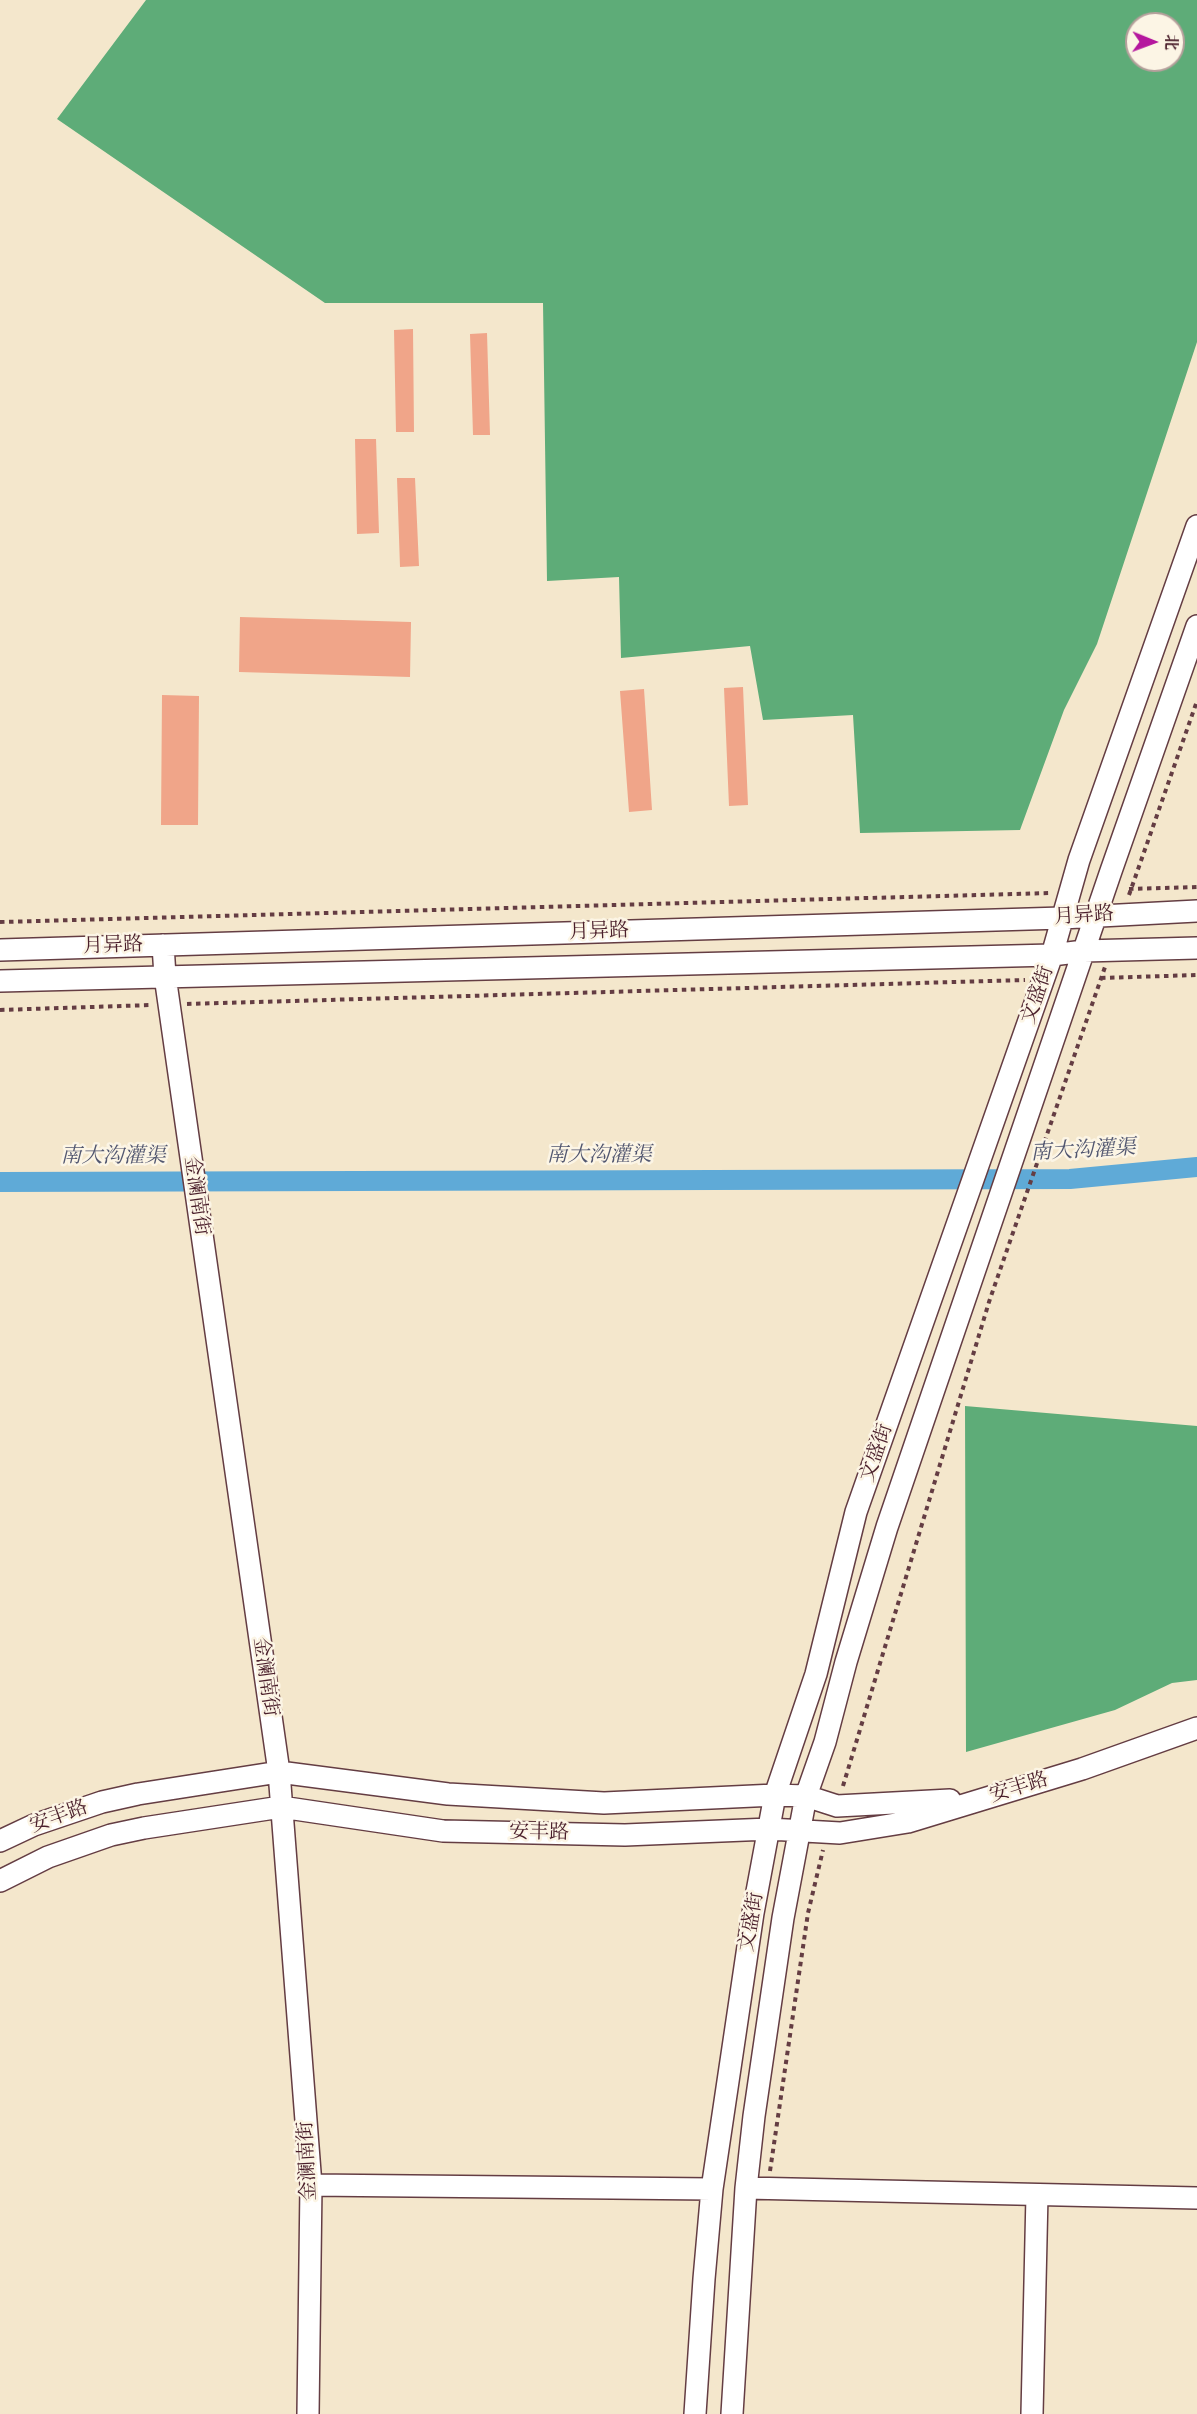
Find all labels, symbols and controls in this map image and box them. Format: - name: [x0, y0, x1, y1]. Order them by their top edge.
- north arrow: [1125, 12, 1185, 72]
- text: 北: [1162, 34, 1181, 50]
- street label: 月异路: [1053, 902, 1115, 930]
- street label: 月异路: [569, 919, 629, 945]
- street label: 月异路: [83, 933, 143, 959]
- street label: 文盛街: [1017, 963, 1059, 1027]
- water label: 南大沟灌渠: [1030, 1136, 1136, 1166]
- water label: 南大沟灌渠: [547, 1143, 651, 1169]
- water label: 南大沟灌渠: [61, 1144, 165, 1170]
- street label: 金澜南街: [179, 1155, 213, 1237]
- street label: 文盛街: [856, 1421, 898, 1485]
- street label: 金澜南街: [248, 1636, 282, 1718]
- street label: 安丰路: [987, 1768, 1051, 1808]
- street label: 安丰路: [27, 1795, 91, 1839]
- street label: 安丰路: [509, 1820, 569, 1846]
- street label: 文盛街: [735, 1890, 769, 1954]
- street label: 金澜南街: [294, 2120, 322, 2202]

